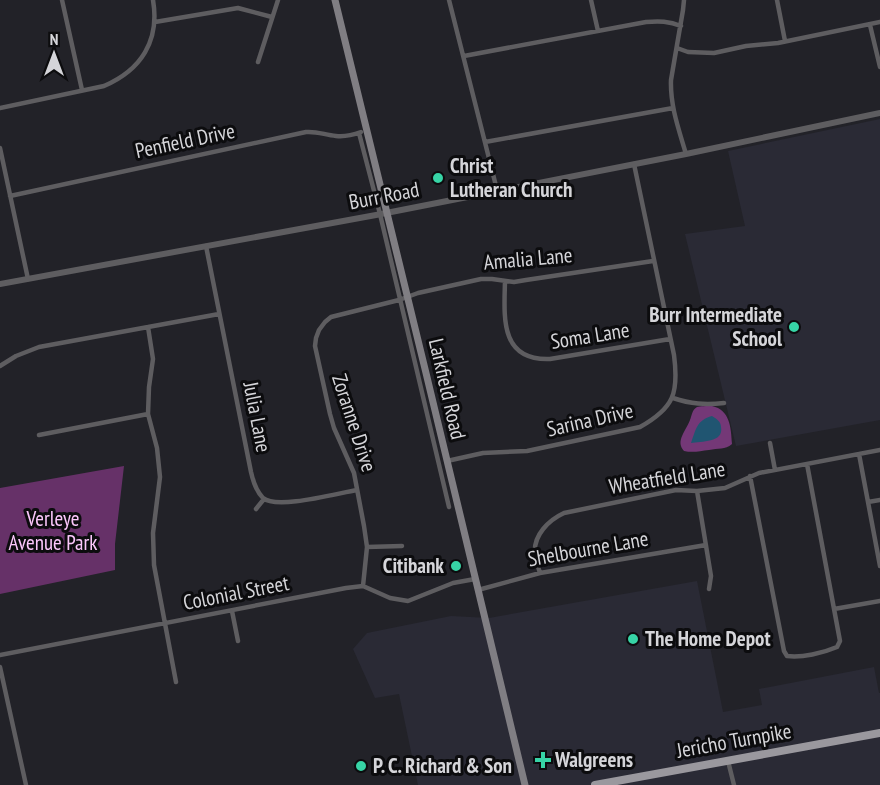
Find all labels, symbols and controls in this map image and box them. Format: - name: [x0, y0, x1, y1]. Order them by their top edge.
- north arrow: [24, 24, 84, 84]
- text: N: [50, 29, 58, 49]
- street label: Penfield Drive: [133, 117, 237, 164]
- place label: Christ Lutheran Church: [450, 152, 572, 203]
- marker: Christ Lutheran Church: [431, 171, 445, 185]
- street label: Burr Road: [347, 176, 421, 216]
- street label: Amalia Lane: [482, 241, 573, 276]
- place label: Burr Intermediate School: [649, 301, 783, 352]
- street label: Soma Lane: [549, 316, 631, 355]
- marker: Burr Intermediate School: [787, 320, 801, 334]
- street label: Larkfield Road: [423, 336, 472, 442]
- street label: Zoranne Drive: [326, 370, 383, 475]
- street label: Julia Lane: [237, 378, 278, 454]
- street label: Sarina Drive: [544, 396, 636, 443]
- street label: Wheatfield Lane: [607, 455, 727, 500]
- park label: Verleye Avenue Park: [9, 505, 97, 556]
- street label: Shelbourne Lane: [526, 525, 650, 572]
- place label: Citibank: [383, 552, 444, 579]
- marker: Citibank: [449, 559, 463, 573]
- street label: Colonial Street: [181, 569, 291, 616]
- place label: The Home Depot: [645, 625, 771, 652]
- marker: The Home Depot: [626, 632, 640, 646]
- street label: Jericho Turnpike: [674, 717, 793, 764]
- place label: Walgreens: [554, 746, 633, 773]
- place label: P. C. Richard & Son: [373, 752, 512, 779]
- marker: Walgreens: [536, 753, 550, 767]
- marker: P. C. Richard & Son: [354, 759, 368, 773]

